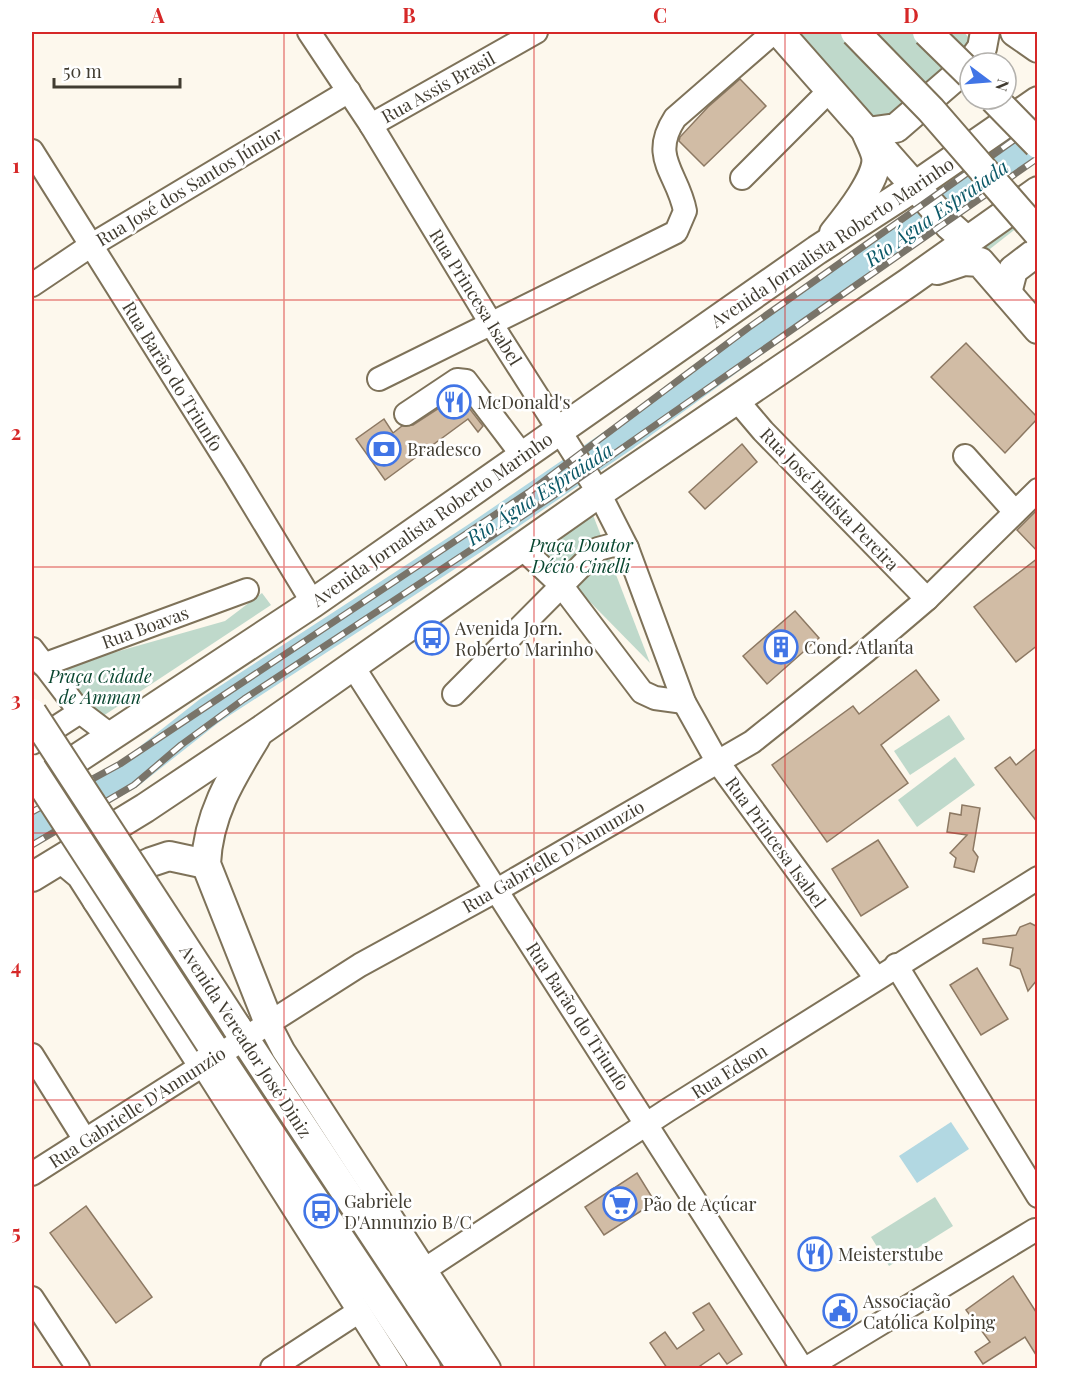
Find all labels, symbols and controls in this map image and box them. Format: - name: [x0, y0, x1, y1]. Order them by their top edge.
- text: A: [150, 1, 165, 28]
- text: B: [402, 1, 416, 28]
- text: C: [653, 1, 667, 28]
- text: D: [903, 1, 919, 28]
- street label: Rua Assis Brasil: [377, 46, 499, 128]
- scale bar: [54, 51, 180, 89]
- north arrow: [958, 51, 1018, 111]
- text: 50 m: [63, 59, 102, 83]
- text: N: [991, 77, 1015, 94]
- street label: Rua José dos Santos Júnior: [91, 121, 287, 251]
- text: 1: [12, 151, 20, 178]
- street label: Avenida Jornalista Roberto Marinho: [705, 151, 958, 333]
- water label: Rio Água Espraiada: [858, 152, 1013, 272]
- street label: Rua Princesa Isabel: [424, 224, 528, 370]
- street label: Rua Barão do Triunfo: [117, 297, 229, 456]
- restaurant icon: McDonald's: [436, 384, 472, 420]
- place label: McDonald's: [477, 390, 571, 414]
- text: 2: [11, 418, 21, 445]
- street label: Rua José Batista Pereira: [755, 422, 905, 576]
- street label: Avenida Jornalista Roberto Marinho: [306, 426, 557, 612]
- bank icon: Bradesco: [366, 431, 402, 467]
- water label: Rio Água Espraiada: [460, 435, 618, 551]
- place label: Bradesco: [407, 437, 481, 461]
- park label: Praça Doutor Décio Cinelli: [528, 533, 634, 578]
- street label: Rua Boavas: [98, 600, 192, 654]
- place label: Avenida Jorn. Roberto Marinho: [454, 616, 594, 661]
- bus stop icon: Avenida Jorn. Roberto Marinho: [414, 620, 450, 656]
- building icon: Cond. Atlanta: [763, 629, 799, 665]
- place label: Cond. Atlanta: [804, 635, 914, 659]
- park label: Praça Cidade de Amman: [47, 664, 152, 709]
- text: 3: [11, 685, 21, 712]
- street label: Rua Princesa Isabel: [720, 772, 832, 912]
- street label: Rua Gabrielle D'Annunzio: [458, 794, 648, 918]
- street label: Rua Barão do Triunfo: [521, 937, 635, 1095]
- street label: Avenida Vereador José Diniz: [174, 939, 318, 1142]
- text: 4: [11, 952, 21, 979]
- street label: Rua Edson: [686, 1038, 772, 1104]
- street label: Rua Gabrielle D'Annunzio: [44, 1041, 230, 1173]
- supermarket icon: Pão de Açúcar: [602, 1186, 638, 1222]
- place label: Gabriele D'Annunzio B/C: [344, 1189, 472, 1234]
- place label: Pão de Açúcar: [643, 1192, 756, 1216]
- bus stop icon: Gabriele D'Annunzio B/C: [303, 1193, 339, 1229]
- text: 5: [11, 1218, 21, 1245]
- restaurant icon: Meisterstube: [797, 1236, 833, 1272]
- place label: Meisterstube: [838, 1242, 943, 1266]
- place label: Associação Católica Kolping: [862, 1289, 996, 1334]
- public building icon: Associação Católica Kolping: [822, 1293, 858, 1329]

